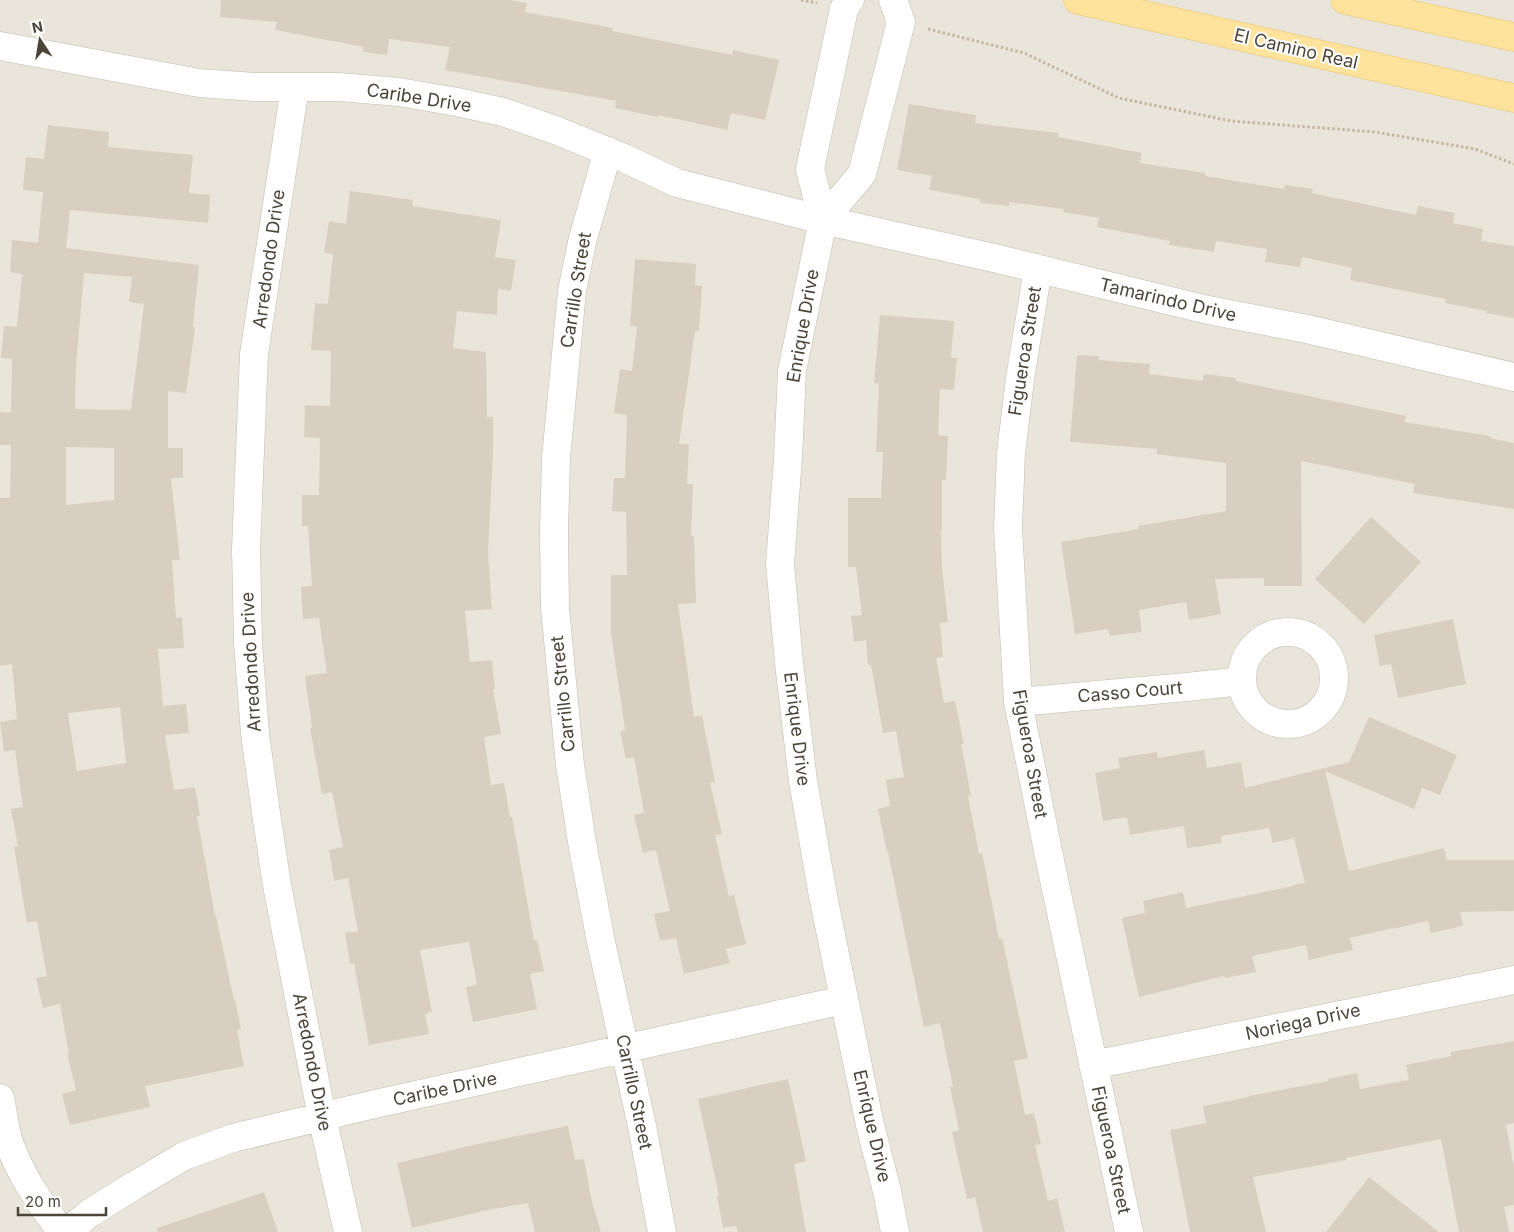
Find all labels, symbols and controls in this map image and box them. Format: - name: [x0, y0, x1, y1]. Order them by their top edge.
- north arrow: [15, 15, 65, 65]
- text: N: [30, 17, 44, 36]
- street label: El Camino Real: [1232, 24, 1360, 73]
- street label: Caribe Drive: [365, 79, 473, 116]
- street label: Arredondo Drive: [248, 188, 289, 330]
- street label: Carrillo Street: [556, 230, 595, 349]
- street label: Enrique Drive: [782, 268, 823, 384]
- street label: Tamarindo Drive: [1098, 274, 1239, 325]
- street label: Figueroa Street: [1004, 285, 1045, 417]
- street label: Arredondo Drive: [236, 591, 265, 733]
- street label: Carrillo Street: [546, 635, 579, 753]
- street label: Enrique Drive: [780, 671, 815, 787]
- street label: Casso Court: [1076, 676, 1184, 707]
- street label: Figueroa Street: [1009, 688, 1052, 820]
- street label: Arredondo Drive: [289, 991, 336, 1133]
- street label: Noriega Drive: [1243, 999, 1362, 1044]
- street label: Carrillo Street: [612, 1032, 657, 1151]
- street label: Caribe Drive: [391, 1067, 499, 1110]
- street label: Enrique Drive: [849, 1068, 896, 1184]
- street label: Figueroa Street: [1088, 1084, 1135, 1216]
- scale bar: [18, 1184, 105, 1216]
- text: 20 m: [25, 1192, 61, 1211]

